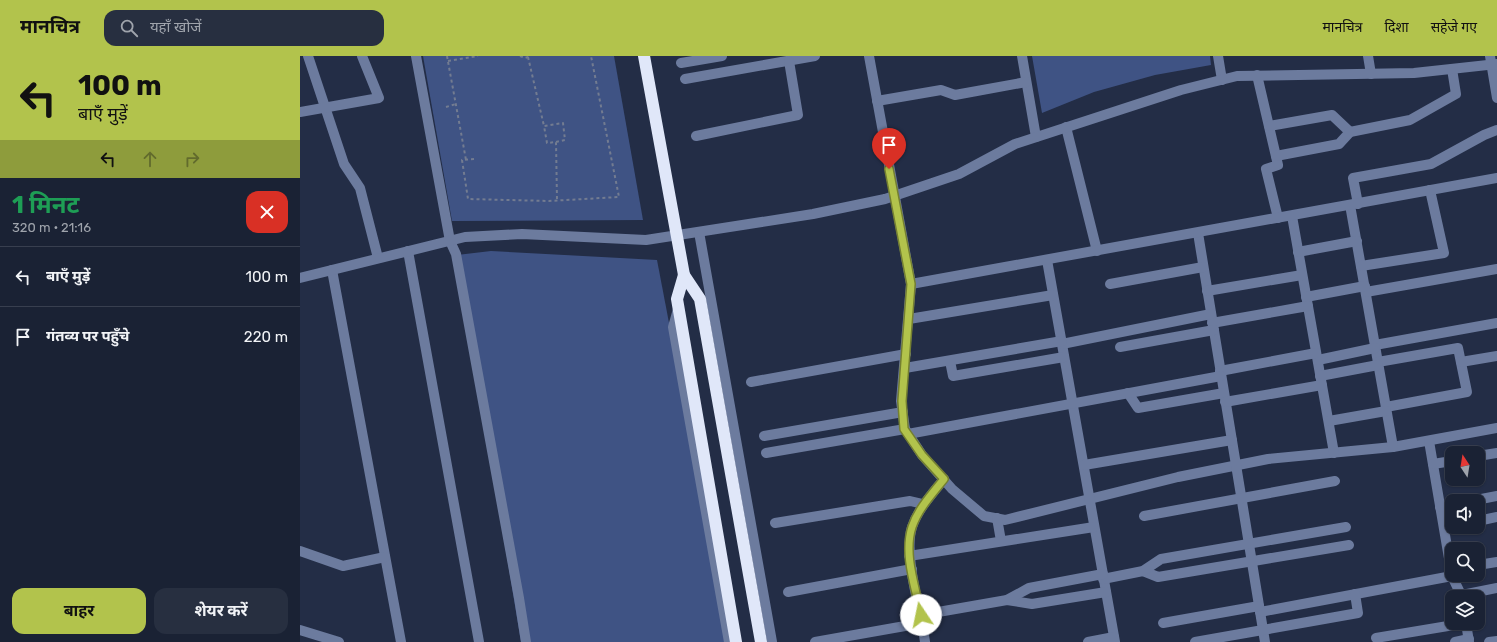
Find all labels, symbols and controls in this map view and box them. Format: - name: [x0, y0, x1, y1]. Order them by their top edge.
- search box: [104, 10, 384, 46]
- text: मानचित्र: [20, 15, 80, 38]
- icon: search: [118, 17, 140, 39]
- text: यहाँ खोजें: [150, 18, 201, 36]
- text: मानचित्र: [1322, 19, 1362, 36]
- text: दिशा: [1384, 19, 1409, 36]
- text: सहेजे गए: [1431, 19, 1477, 36]
- text: 100 m: [78, 69, 162, 102]
- icon: left: [12, 72, 64, 124]
- text: बाएँ मुड़ें: [78, 103, 128, 125]
- pin: [872, 128, 906, 169]
- icon: arrive: [878, 134, 900, 156]
- icon: left: [97, 148, 119, 170]
- icon: ahead: [139, 148, 161, 170]
- icon: right: [181, 148, 203, 170]
- text: 1 मिनट: [12, 191, 79, 219]
- button: close: [246, 191, 288, 233]
- text: 320 m · 21:16: [12, 220, 91, 235]
- icon: left: [12, 266, 34, 288]
- text: बाएँ मुड़ें: [46, 267, 90, 285]
- text: 100 m: [246, 268, 288, 286]
- icon: arrive: [12, 326, 34, 348]
- text: गंतव्य पर पहुँचे: [46, 327, 130, 345]
- text: 220 m: [244, 328, 288, 346]
- north arrow: [1445, 446, 1485, 486]
- map controls: [1445, 446, 1485, 630]
- button: sound: [1445, 494, 1485, 534]
- button: search: [1445, 542, 1485, 582]
- button: बाहर: [12, 588, 146, 634]
- button: शेयर करें: [154, 588, 288, 634]
- button: layers: [1445, 590, 1485, 630]
- position arrow: [900, 594, 942, 636]

